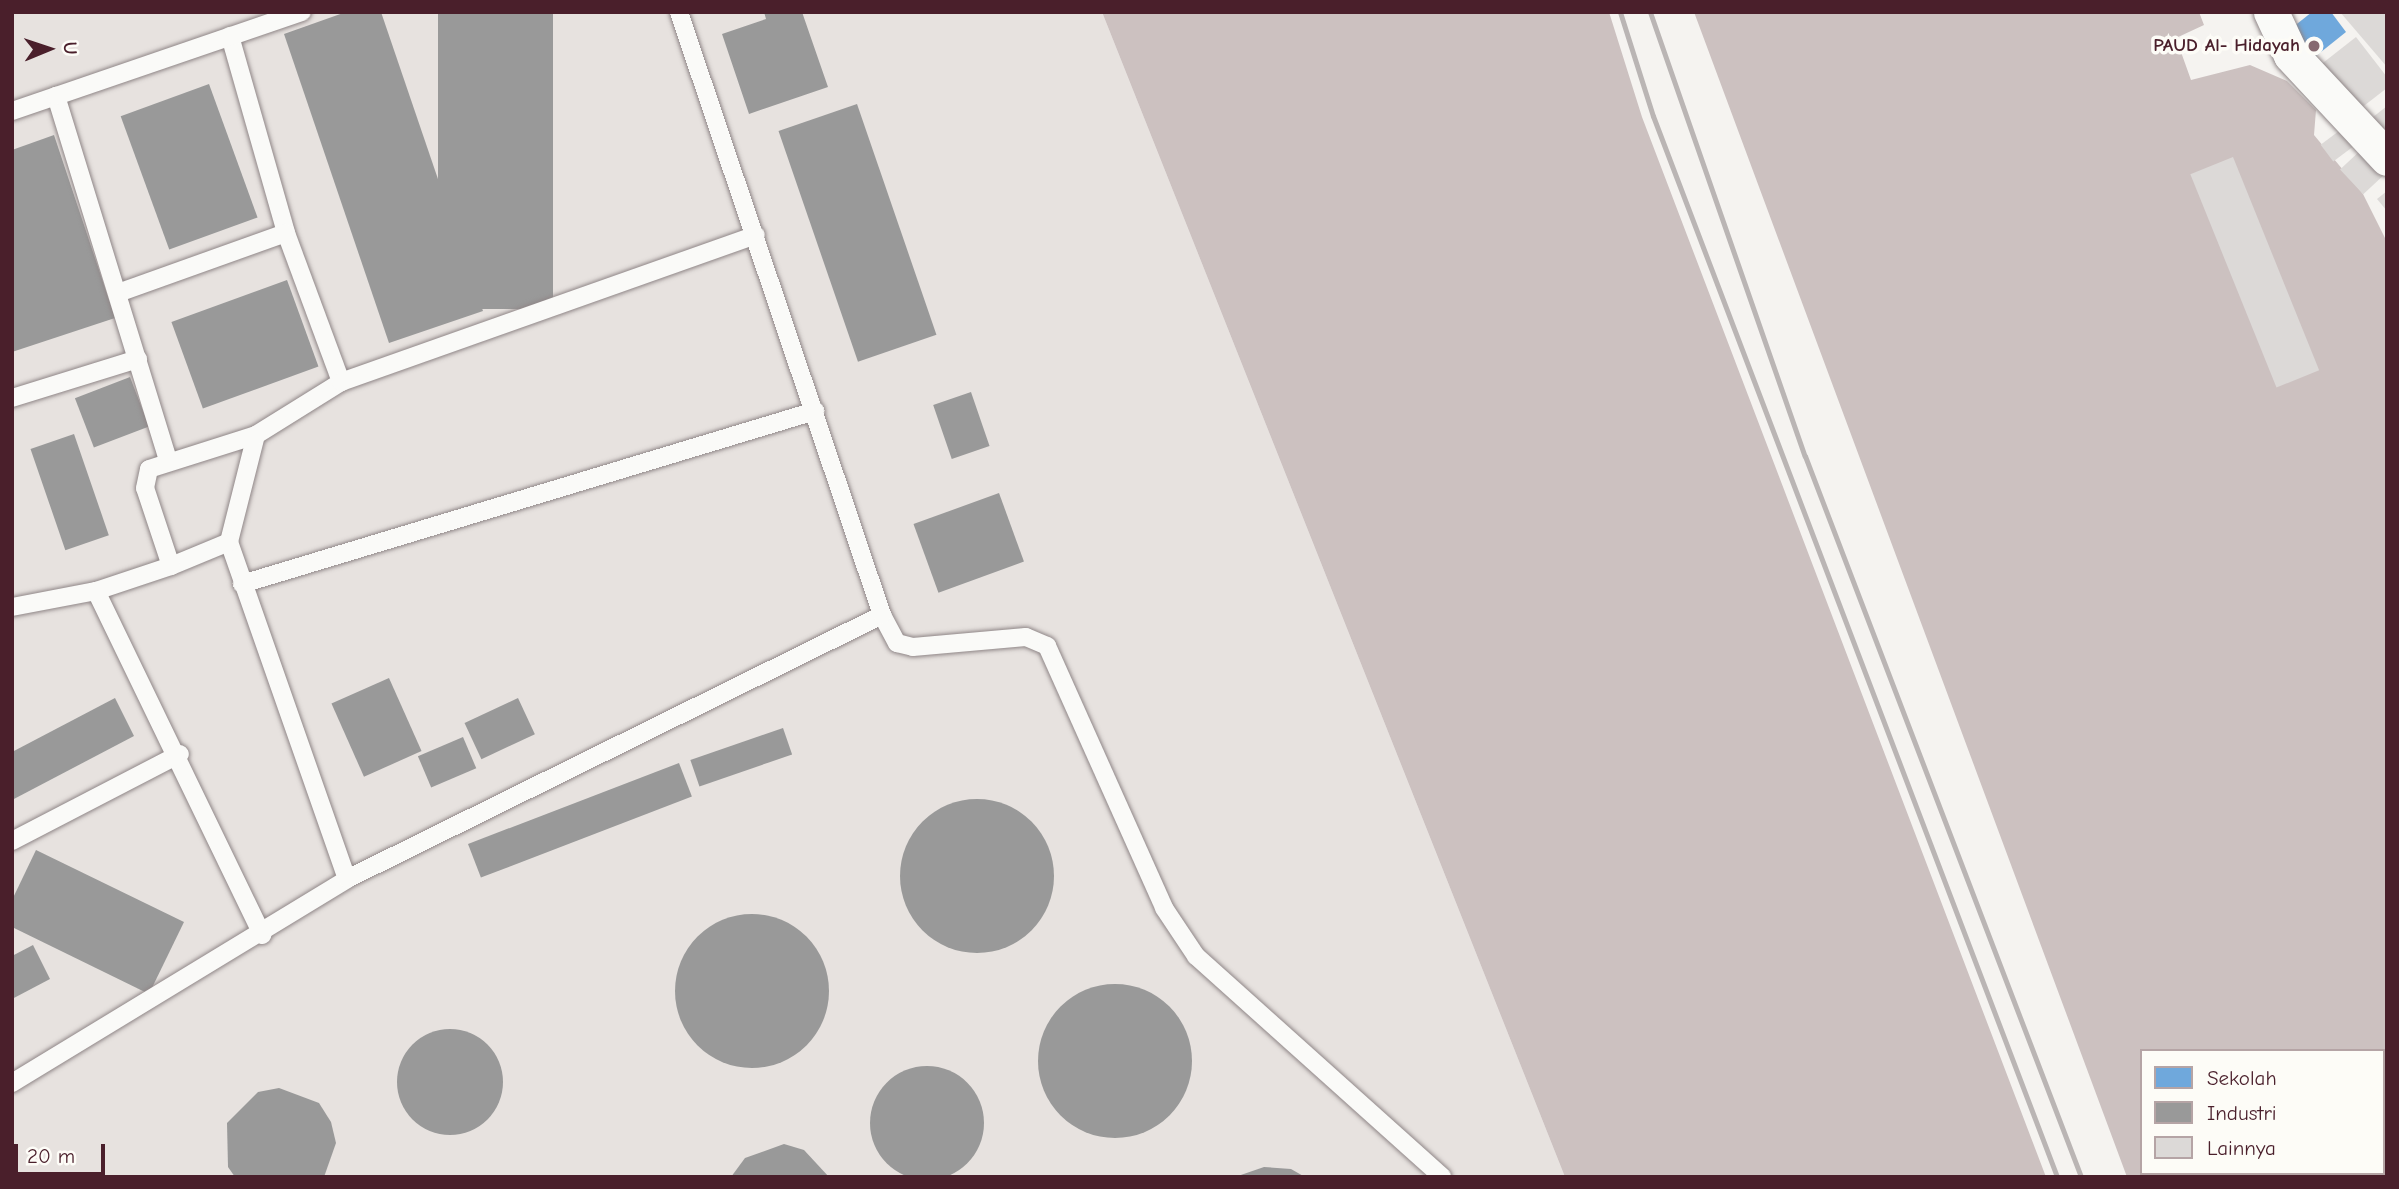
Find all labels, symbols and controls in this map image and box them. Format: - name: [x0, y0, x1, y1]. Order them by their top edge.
- north arrow: [14, 14, 84, 84]
- place label: PAUD Al- Hidayah: [2153, 35, 2300, 57]
- marker: PAUD Al- Hidayah: [2306, 38, 2322, 54]
- text: U: [59, 42, 81, 55]
- legend: [2140, 1049, 2385, 1175]
- text: Sekolah: [2207, 1066, 2277, 1090]
- text: Industri: [2207, 1101, 2277, 1125]
- scale bar: [18, 1130, 108, 1174]
- text: Lainnya: [2207, 1136, 2276, 1160]
- text: 20 m: [27, 1144, 75, 1168]

